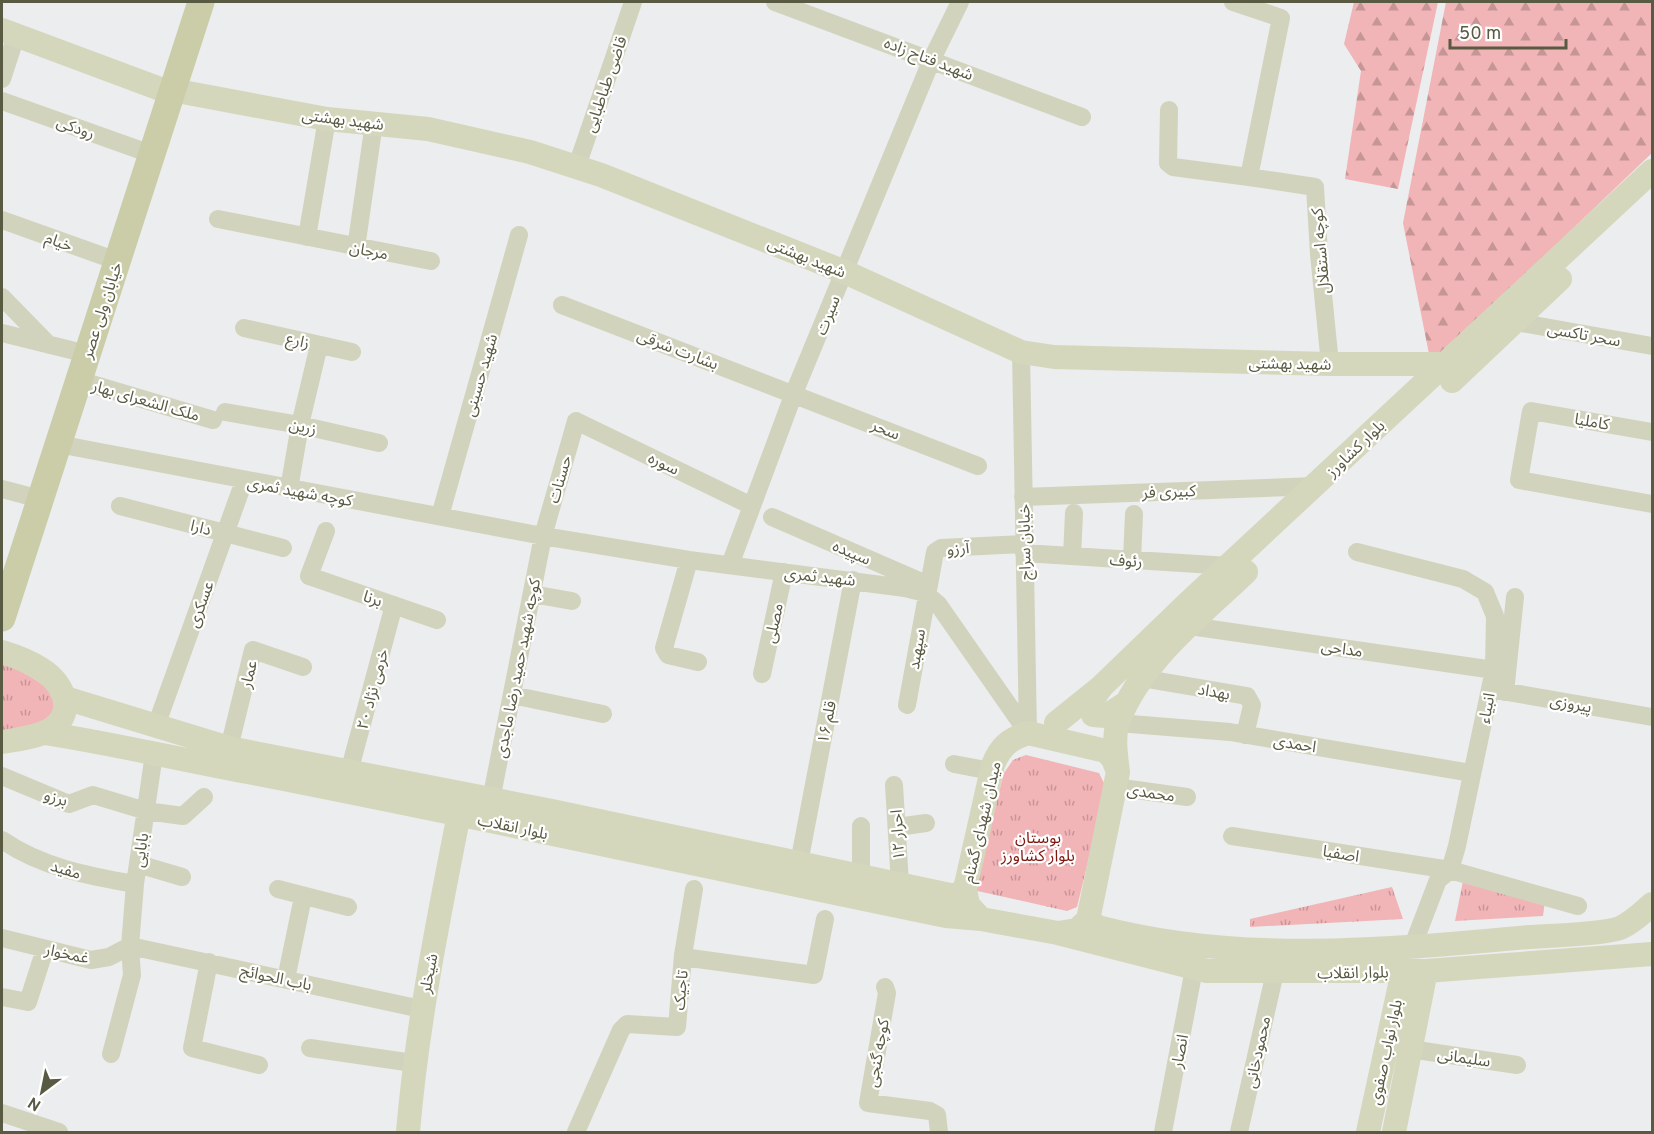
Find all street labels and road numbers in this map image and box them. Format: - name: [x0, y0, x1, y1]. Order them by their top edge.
- street label: قاضی طباطبایی: [581, 34, 633, 135]
- street label: شهید فتاح زاده: [880, 34, 976, 87]
- street label: شهید بهشتی: [301, 106, 385, 136]
- street label: رودکی: [54, 113, 97, 145]
- street label: کوچه استقلال: [1308, 207, 1336, 295]
- street label: خیام: [41, 229, 75, 258]
- street label: شهید بهشتی: [764, 234, 848, 284]
- street label: مرجان: [347, 238, 390, 266]
- street label: خیابان ولی عصر: [78, 260, 128, 362]
- street label: سیرت: [812, 293, 846, 338]
- street label: سحر تاکسی: [1545, 320, 1622, 352]
- street label: بشارت شرقی: [634, 326, 721, 376]
- street label: زارع: [284, 330, 311, 355]
- street label: شهید حسینی: [461, 332, 503, 419]
- street label: شهید بهشتی: [1248, 354, 1331, 376]
- street label: ملک الشعرای بهار: [88, 377, 202, 427]
- street label: کاملیا: [1573, 410, 1611, 436]
- street label: زرین: [287, 415, 318, 441]
- street label: سحر: [867, 416, 902, 446]
- street label: بلوار کشاورز: [1322, 417, 1390, 483]
- street label: سوره: [644, 449, 682, 481]
- street label: حسنات: [545, 453, 577, 506]
- street label: کوچه شهید ثمری: [245, 474, 354, 512]
- street label: کبیری فر: [1141, 482, 1197, 504]
- street label: خیابان سراج: [1015, 504, 1038, 580]
- street label: دارا: [188, 517, 213, 541]
- street label: سپیده: [829, 537, 873, 571]
- street label: آرزو: [946, 539, 972, 561]
- street label: رئوف: [1109, 551, 1143, 573]
- street label: شهید ثمری: [783, 564, 856, 592]
- street label: کوچه شهید حمید رضا ماجدی: [492, 577, 546, 760]
- street label: عسکری: [184, 579, 220, 631]
- street label: برنا: [360, 587, 385, 612]
- street label: مصلی: [761, 602, 789, 645]
- street label: سپهبد: [905, 628, 931, 671]
- street label: مداحی: [1320, 637, 1364, 663]
- street label: خرمی نژاد ۲۰: [354, 647, 394, 732]
- street label: عمار: [237, 659, 263, 691]
- street label: بهداد: [1196, 680, 1231, 706]
- street label: انبیاء: [1475, 691, 1501, 725]
- street label: پیروزی: [1548, 691, 1593, 718]
- street label: قلم ۱۶: [814, 699, 843, 746]
- street label: احمدی: [1272, 732, 1318, 758]
- street label: میدان شهدای گمنام: [959, 760, 1008, 885]
- street label: محمدی: [1125, 781, 1176, 807]
- street label: برزو: [41, 786, 70, 812]
- street label: احرار ۱۲: [888, 809, 910, 861]
- street label: بلوار انقلاب: [475, 811, 550, 845]
- street label: بابایی: [130, 832, 154, 869]
- street label: اصفیا: [1321, 842, 1360, 868]
- street label: مفید: [48, 857, 83, 885]
- street label: غمخوار: [42, 940, 91, 969]
- street label: شیخلر: [416, 952, 444, 996]
- street label: باب الحوائج: [238, 962, 313, 997]
- street label: بلوار انقلاب: [1317, 963, 1389, 985]
- street label: تاجیک: [670, 969, 694, 1011]
- street label: بلوار نواب صفوی: [1366, 998, 1408, 1107]
- street label: محمودخانی: [1242, 1015, 1276, 1090]
- street label: کوچه گنجی: [863, 1017, 895, 1089]
- street label: انصار: [1168, 1033, 1194, 1071]
- street label: سلیمانی: [1436, 1045, 1492, 1073]

